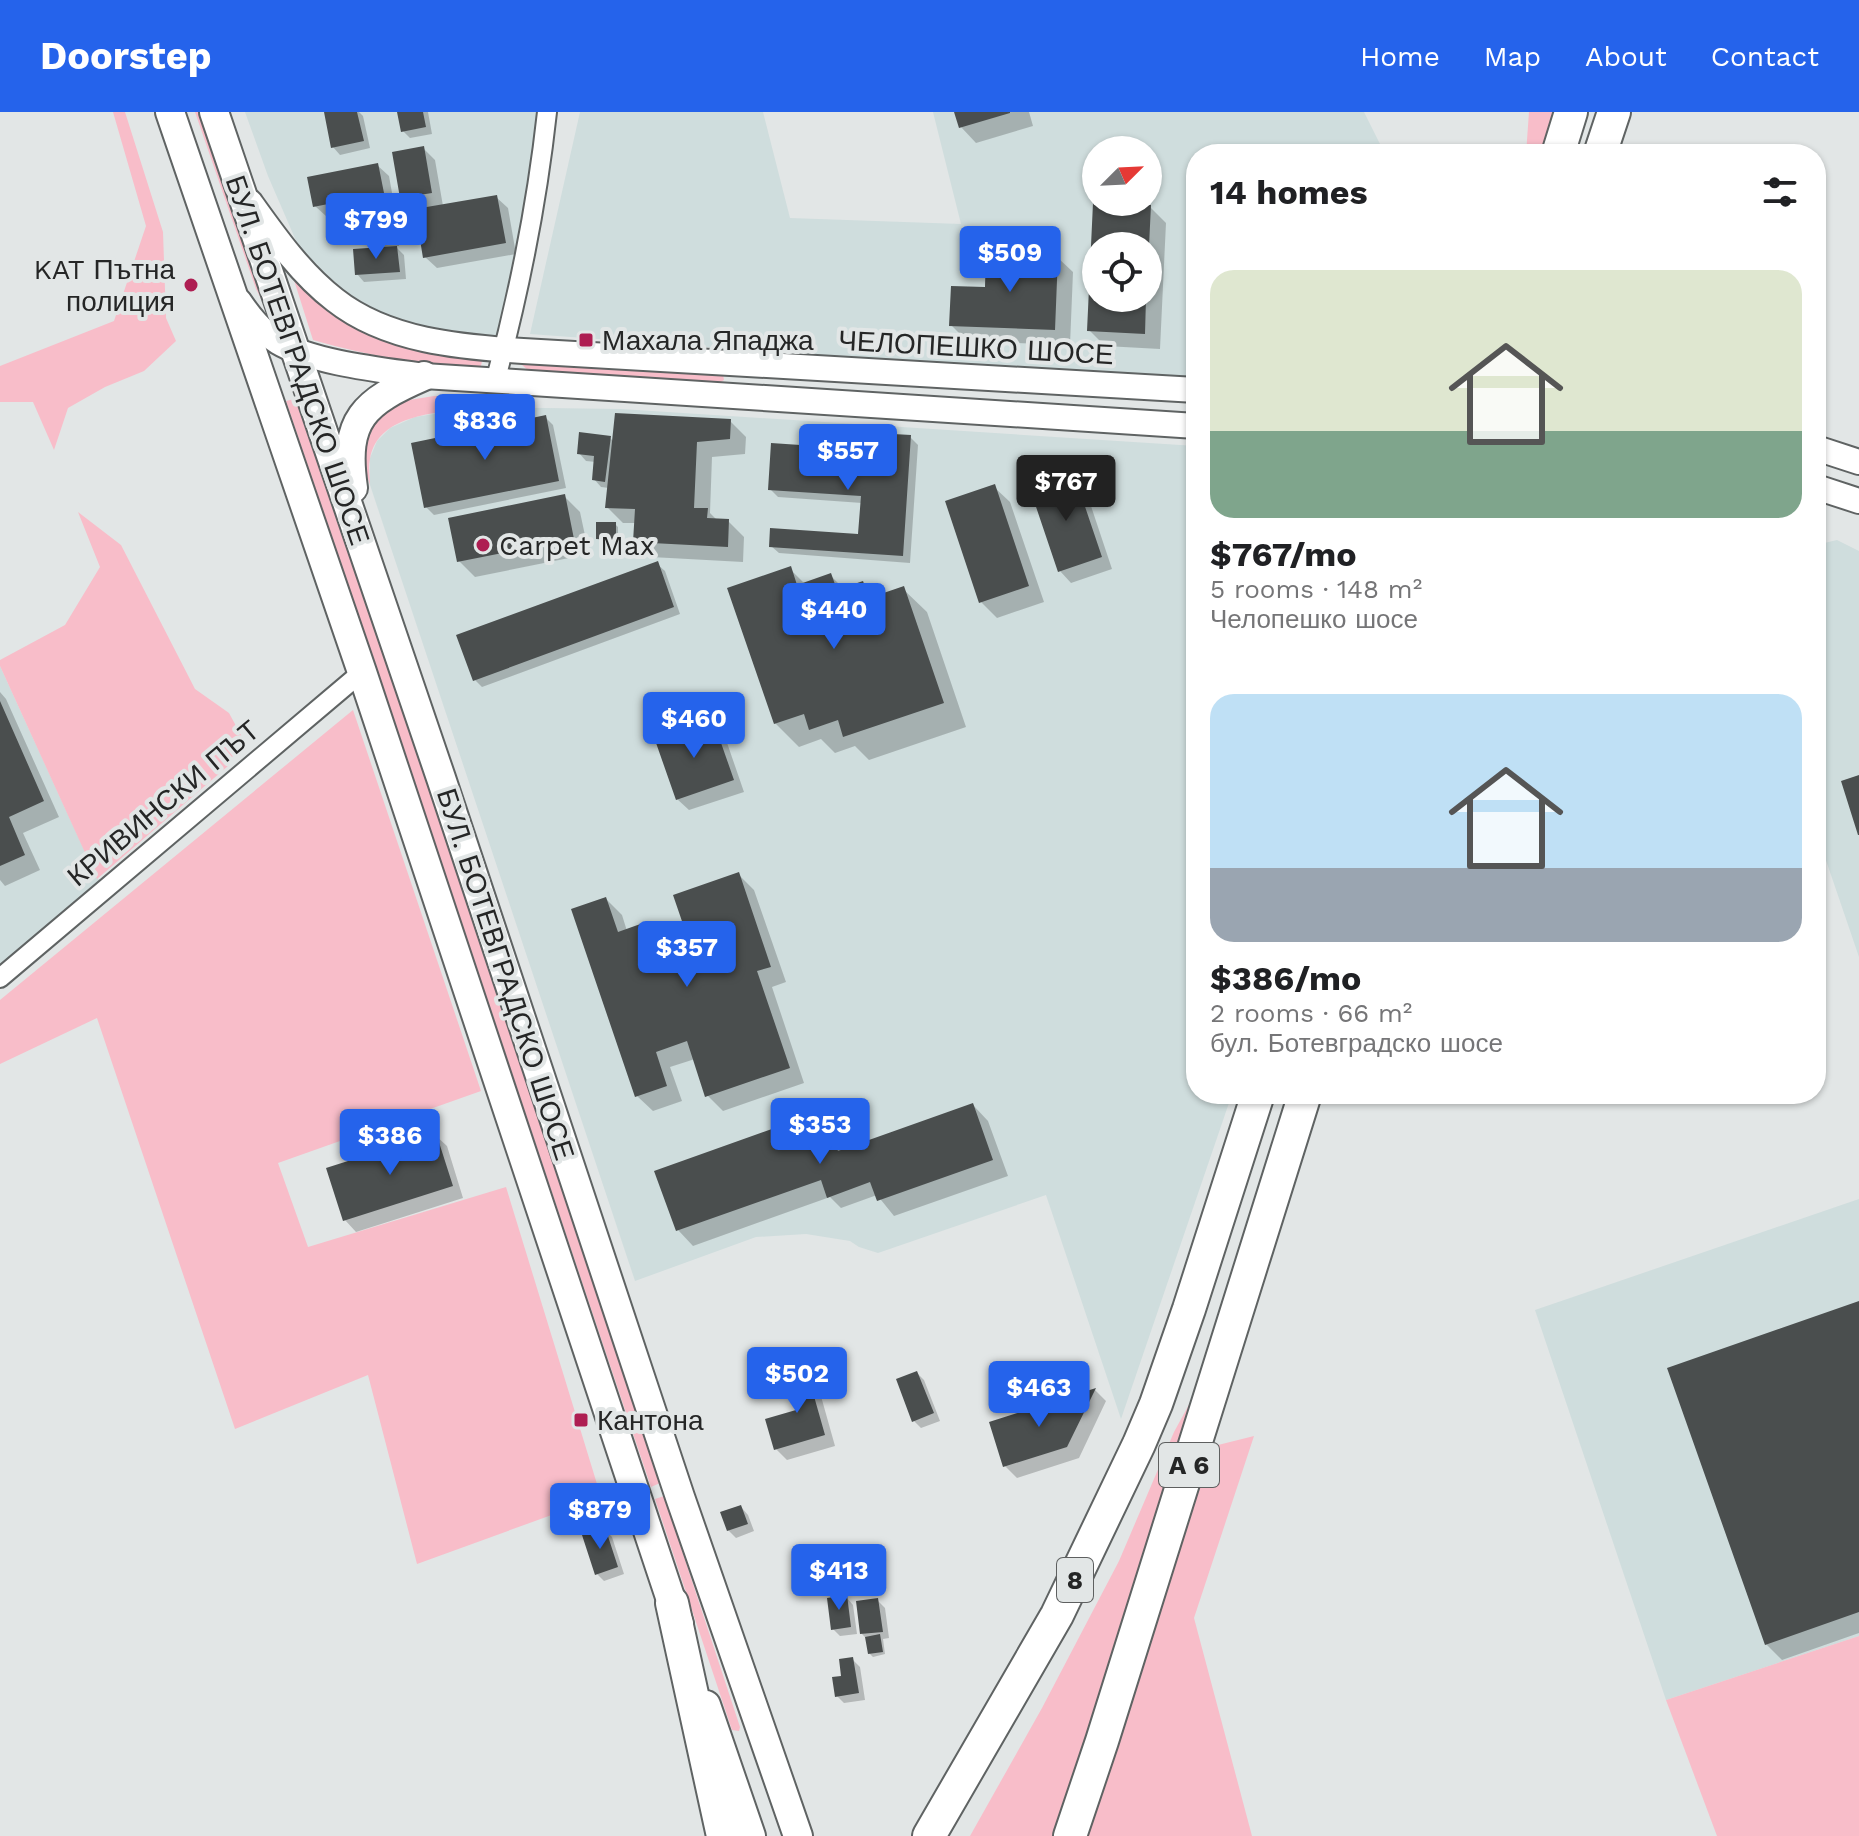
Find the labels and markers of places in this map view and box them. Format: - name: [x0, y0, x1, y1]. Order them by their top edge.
- pin: $799: [329, 193, 423, 261]
- pin: $509: [963, 226, 1057, 294]
- place label: KAT Пътна полиция: [33, 253, 175, 318]
- marker: KAT Пътна полиция: [182, 276, 200, 294]
- place label: Махала Япаджа: [602, 324, 814, 357]
- marker: Махала Япаджа: [577, 331, 595, 349]
- pin: $836: [438, 394, 532, 462]
- pin: $557: [801, 424, 895, 492]
- pin: $767: [1019, 455, 1113, 523]
- place label: Carpet Max: [499, 529, 655, 562]
- marker: Carpet Max: [474, 536, 492, 554]
- pin: $440: [787, 583, 881, 651]
- pin: $460: [647, 692, 741, 760]
- pin: $357: [640, 921, 734, 989]
- pin: $353: [773, 1098, 867, 1166]
- pin: $386: [343, 1109, 437, 1177]
- pin: $502: [750, 1347, 844, 1415]
- pin: $463: [992, 1361, 1086, 1429]
- place label: Кантона: [597, 1404, 704, 1437]
- marker: Кантона: [572, 1411, 590, 1429]
- pin: $879: [553, 1483, 647, 1551]
- pin: $413: [792, 1544, 886, 1612]

